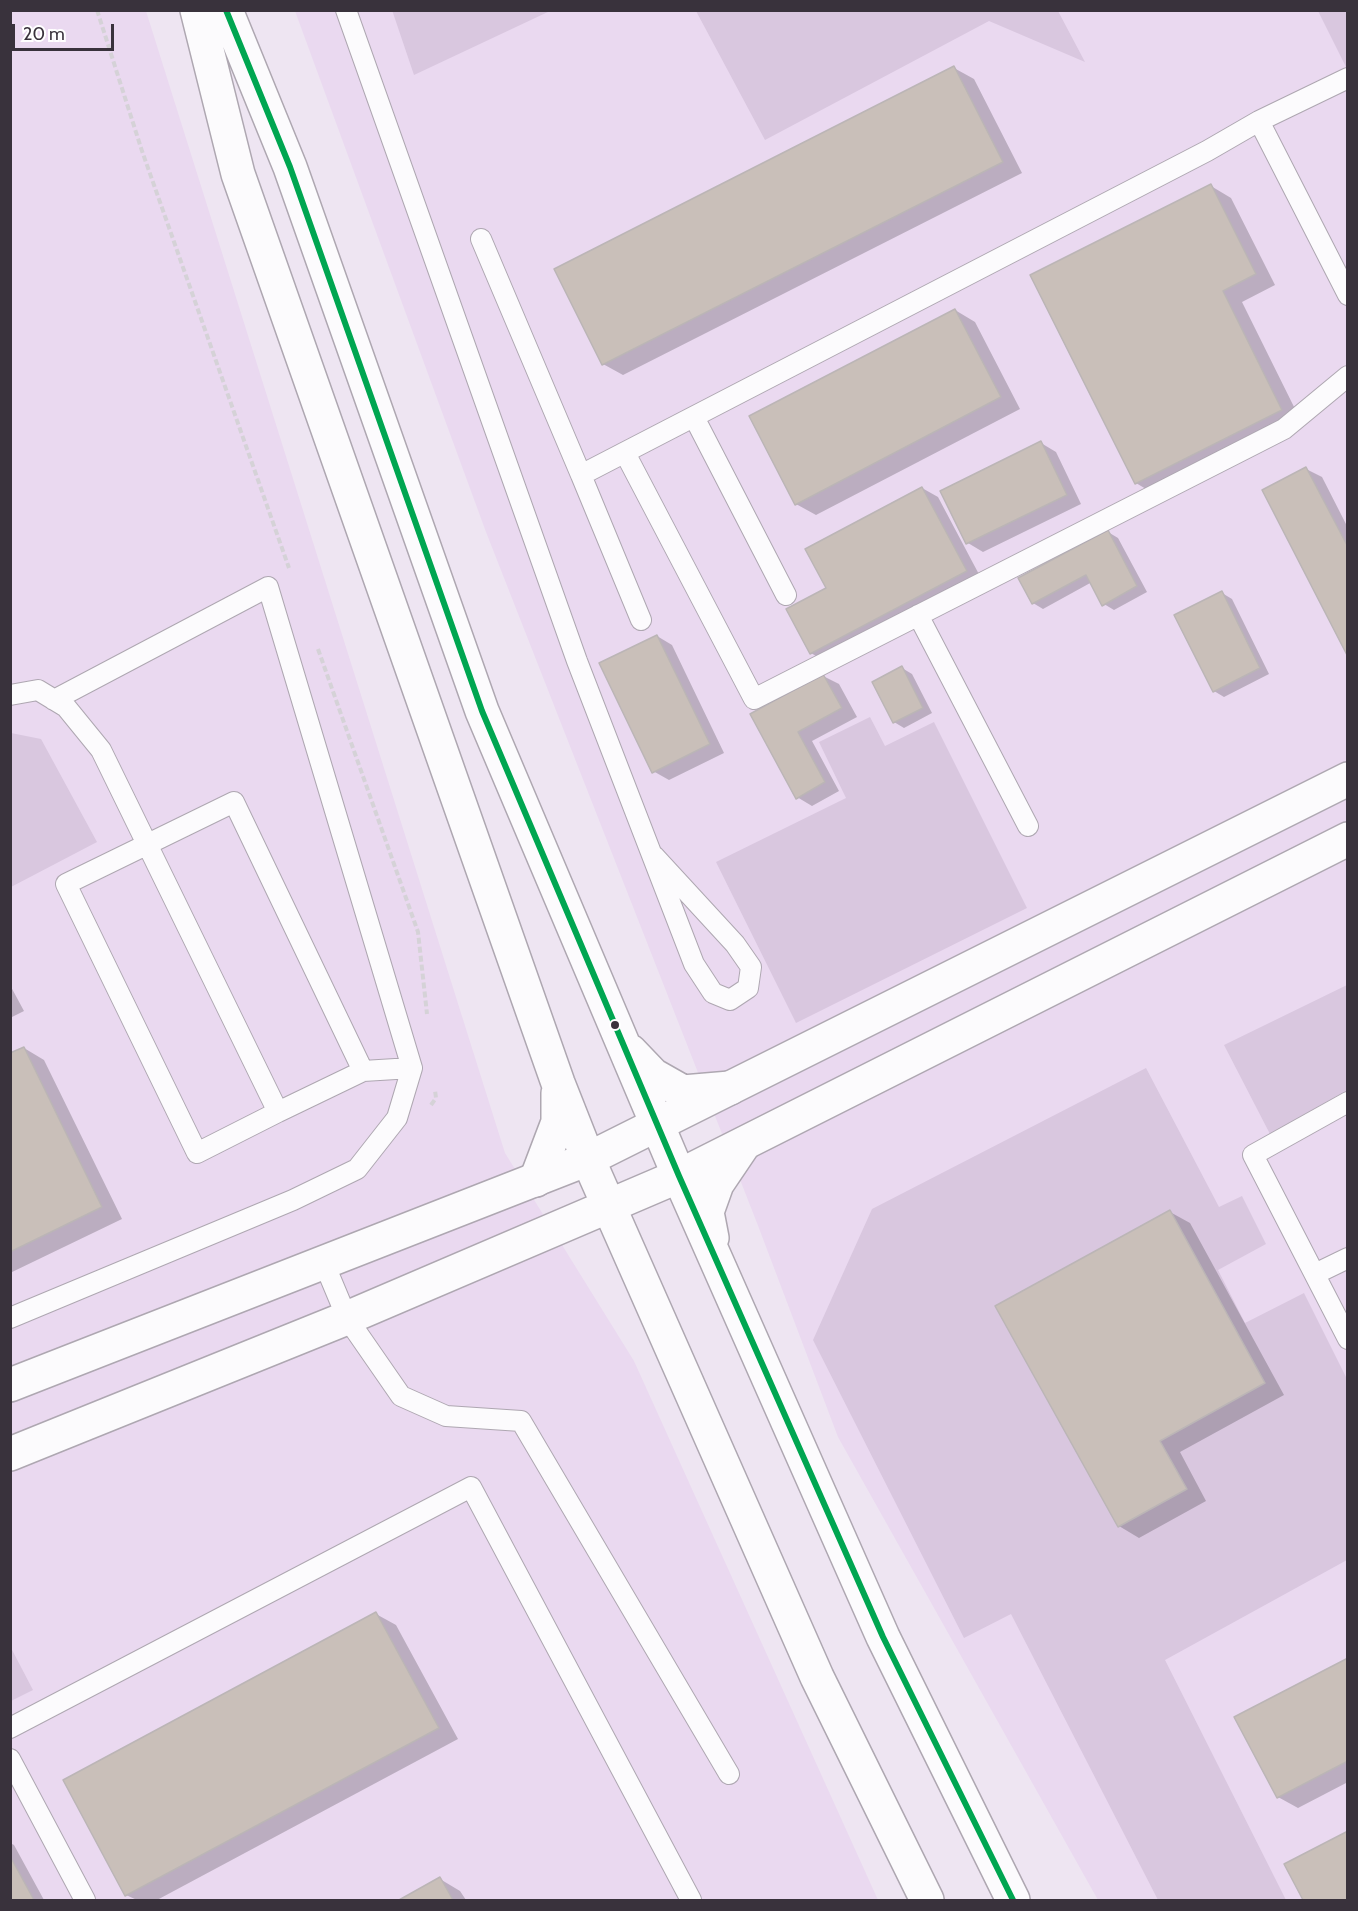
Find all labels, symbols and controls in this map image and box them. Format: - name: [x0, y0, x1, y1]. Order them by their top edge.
- scale bar: [15, 12, 117, 50]
- text: 20 m: [23, 23, 65, 45]
- unlabelled marker: [609, 1019, 621, 1031]

